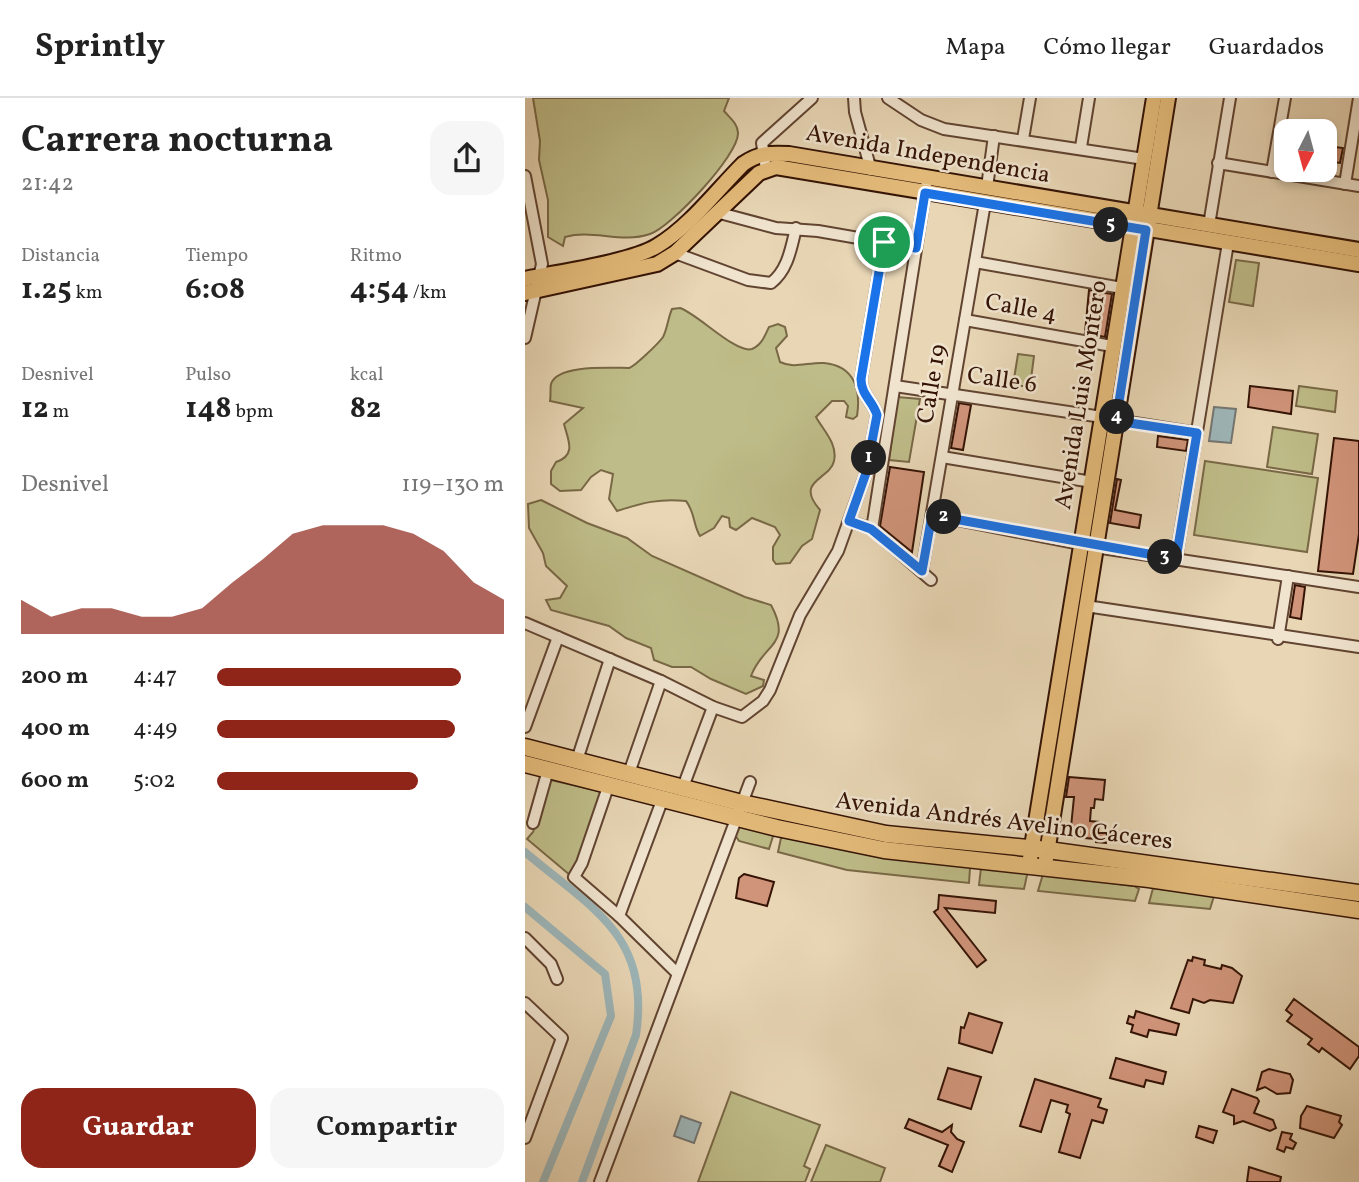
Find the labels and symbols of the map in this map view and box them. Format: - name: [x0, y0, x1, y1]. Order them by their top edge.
- street label: Avenida Independencia: [803, 117, 1053, 193]
- north arrow: [1274, 119, 1337, 182]
- pin: 5: [1093, 208, 1129, 242]
- pin: [854, 212, 914, 272]
- street label: Avenida Luis Montero: [1047, 278, 1117, 512]
- street label: Calle 4: [982, 286, 1060, 332]
- street label: Calle 19: [909, 342, 957, 426]
- street label: Calle 6: [965, 359, 1039, 403]
- pin: 4: [1099, 400, 1135, 434]
- pin: 1: [851, 440, 887, 476]
- pin: 2: [927, 500, 961, 534]
- pin: 3: [1147, 540, 1183, 574]
- street label: Avenida Andrés Avelino Cáceres: [834, 784, 1174, 860]

